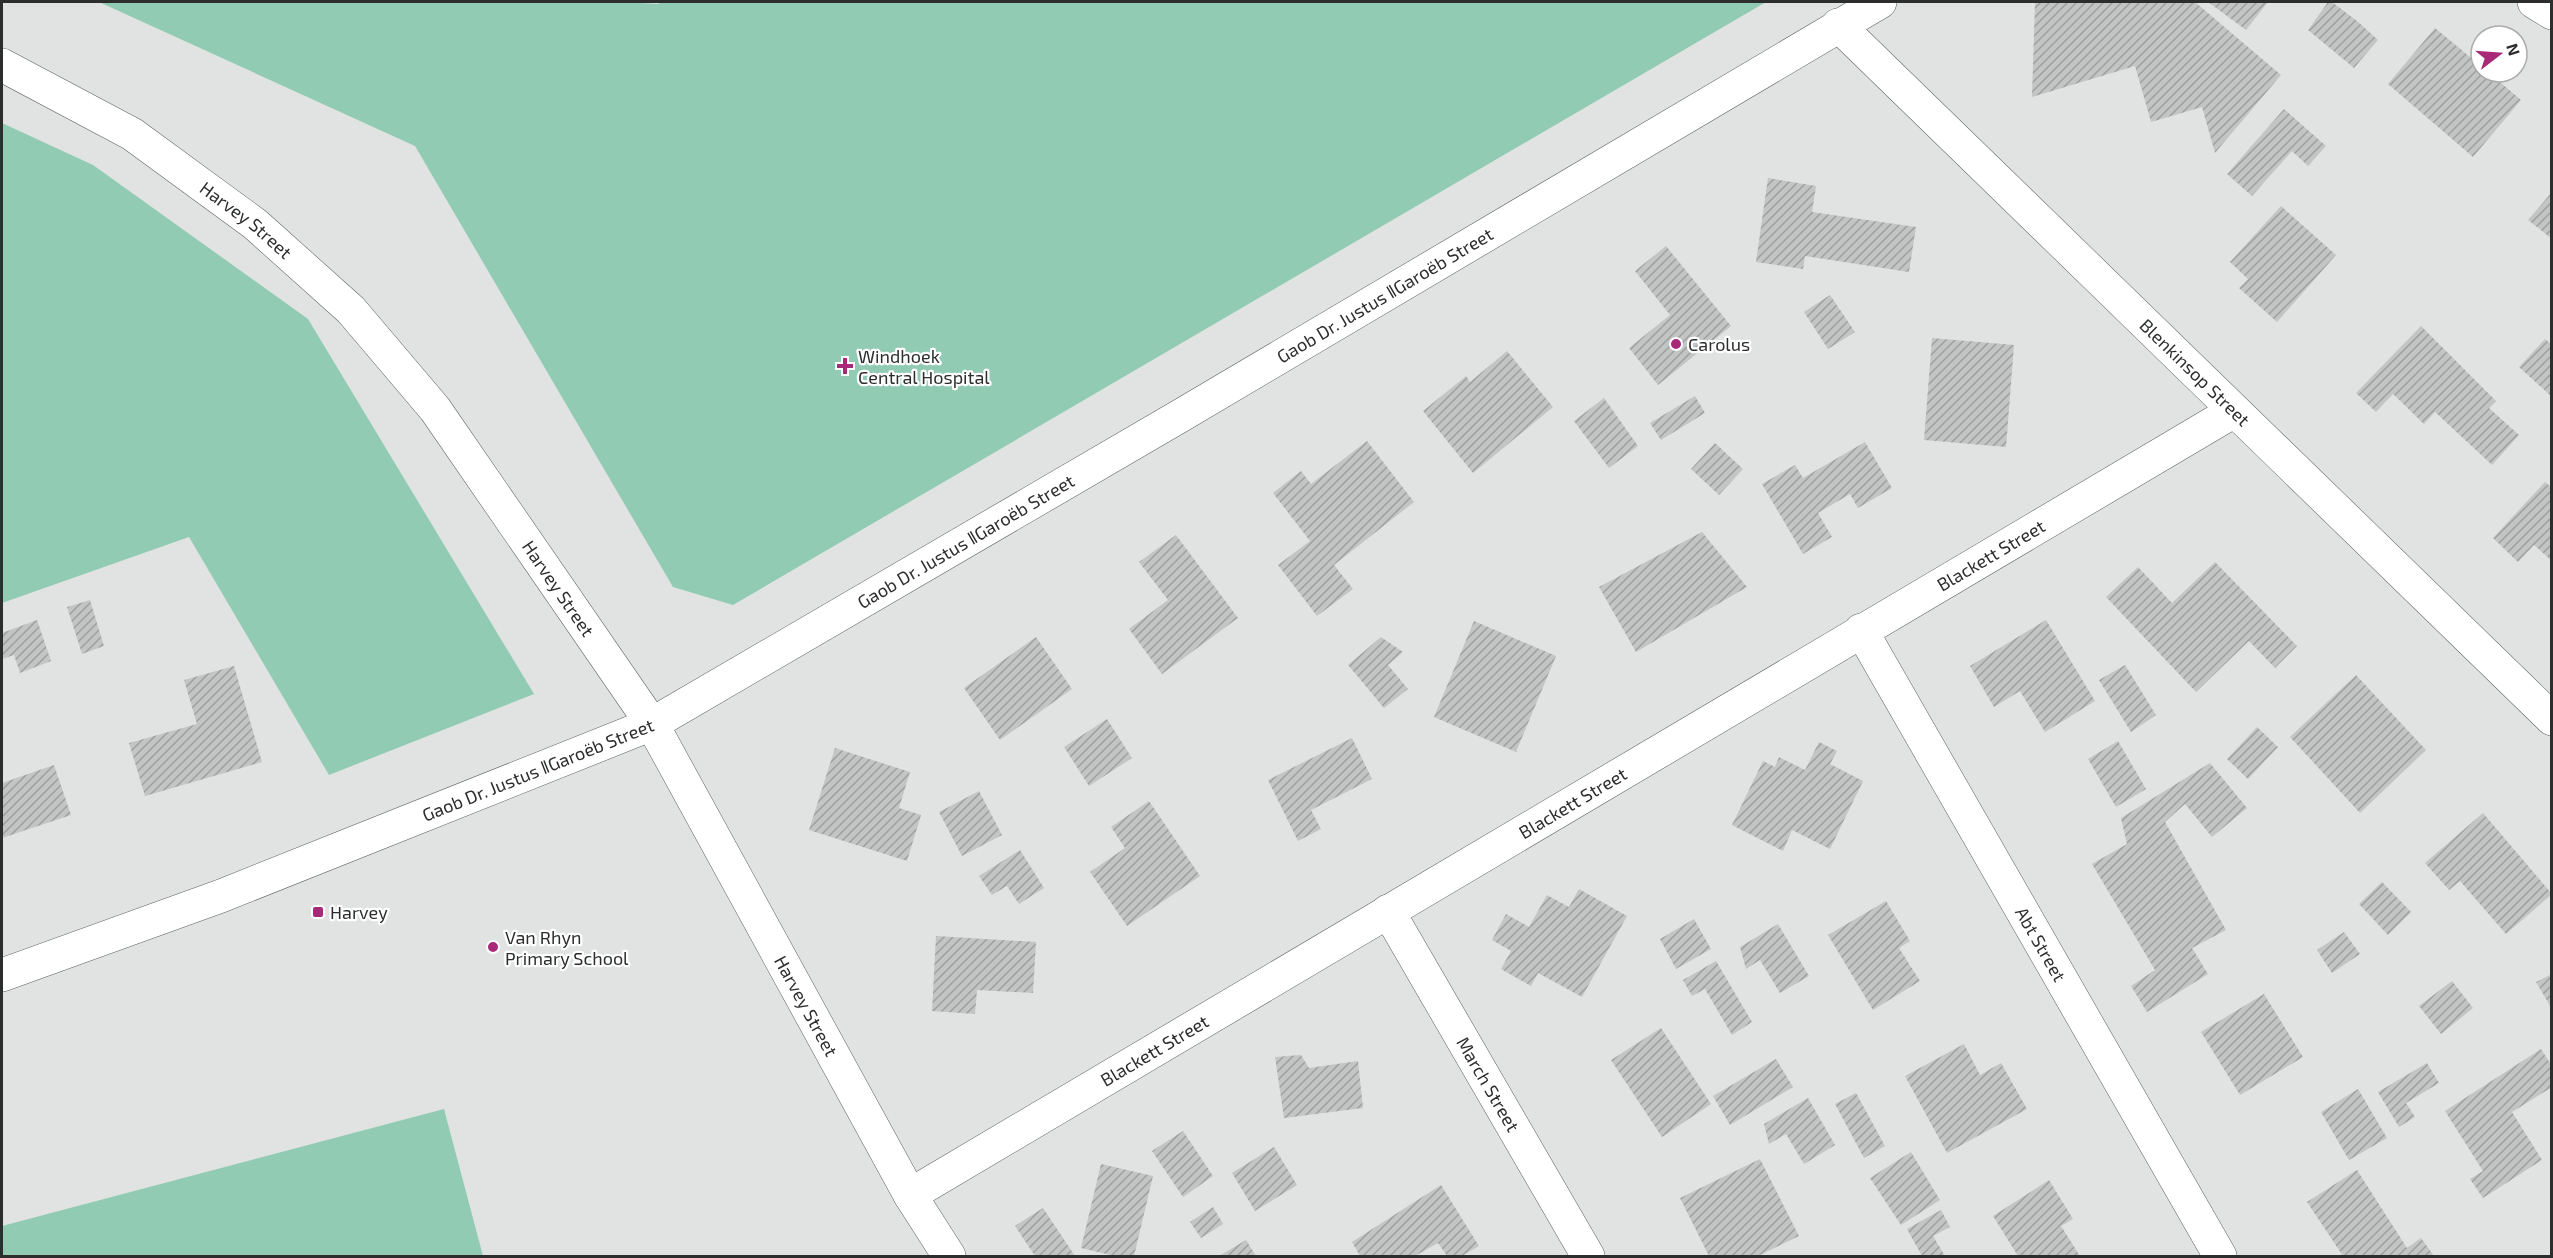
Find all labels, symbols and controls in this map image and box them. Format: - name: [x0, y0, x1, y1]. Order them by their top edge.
- north arrow: [2469, 24, 2529, 84]
- text: N: [2503, 41, 2525, 58]
- street label: Harvey Street: [196, 177, 297, 263]
- street label: Gaob Dr. Justus ǁGaroëb Street: [1273, 222, 1497, 367]
- street label: Blenkinsop Street: [2136, 314, 2255, 431]
- place label: Carolus: [1688, 333, 1750, 355]
- marker: Carolus: [1669, 337, 1683, 351]
- place label: Windhoek Central Hospital: [858, 345, 990, 388]
- marker: Windhoek Central Hospital: [836, 357, 854, 375]
- street label: Gaob Dr. Justus ǁGaroëb Street: [853, 469, 1078, 613]
- street label: Blackett Street: [1933, 515, 2049, 595]
- street label: Harvey Street: [518, 536, 599, 640]
- street label: Gaob Dr. Justus ǁGaroëb Street: [419, 713, 657, 826]
- street label: Blackett Street: [1515, 762, 1631, 843]
- place label: Harvey: [330, 901, 388, 923]
- street label: Abt Street: [2011, 903, 2071, 985]
- marker: Harvey: [311, 905, 325, 919]
- place label: Van Rhyn Primary School: [505, 926, 629, 969]
- marker: Van Rhyn Primary School: [486, 940, 500, 954]
- street label: Harvey Street: [770, 952, 843, 1060]
- street label: Blackett Street: [1096, 1010, 1212, 1091]
- street label: March Street: [1452, 1033, 1524, 1136]

